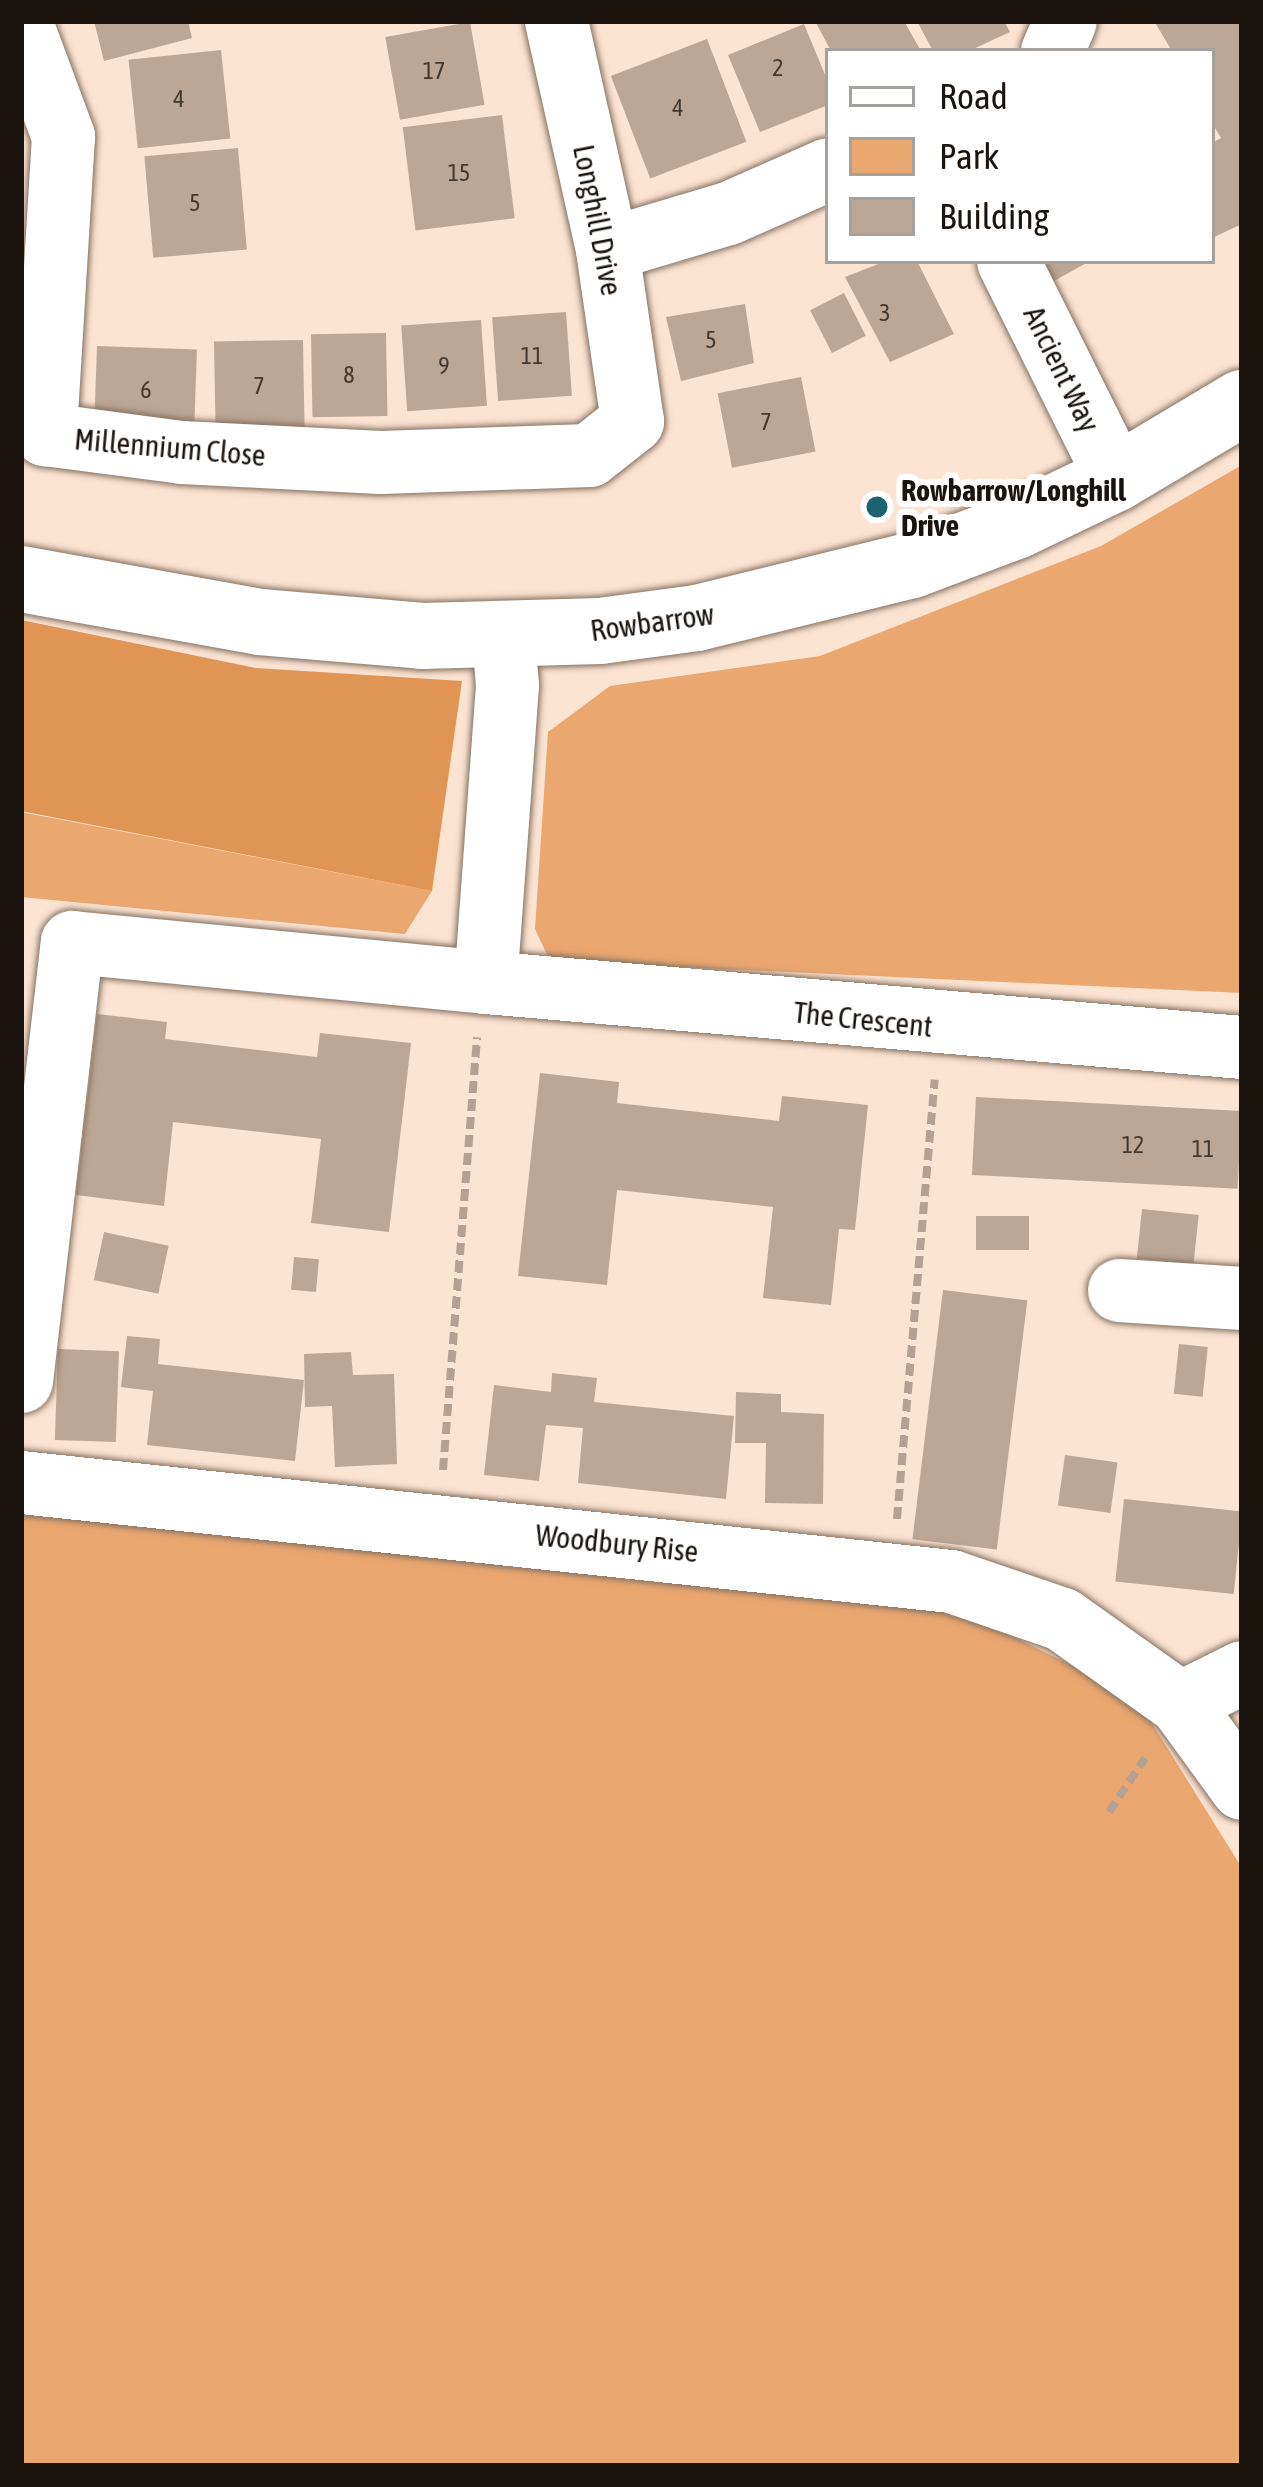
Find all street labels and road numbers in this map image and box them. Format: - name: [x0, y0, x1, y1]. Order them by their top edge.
- street label: Longhill Drive: [566, 142, 630, 298]
- street label: Ancient Way: [1016, 300, 1108, 438]
- street label: Millennium Close: [73, 421, 267, 473]
- street label: Rowbarrow: [588, 596, 716, 648]
- street label: The Crescent: [792, 994, 934, 1044]
- street label: Woodbury Rise: [534, 1517, 700, 1569]

